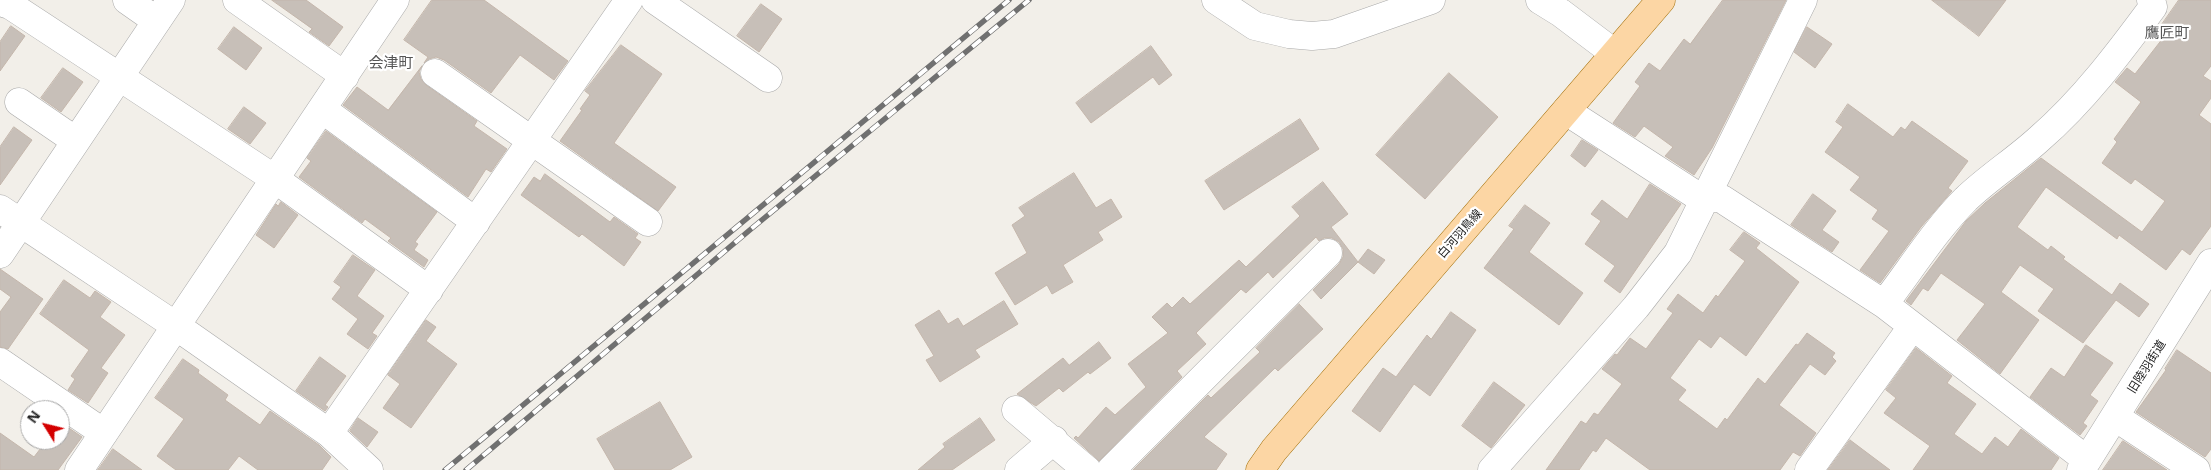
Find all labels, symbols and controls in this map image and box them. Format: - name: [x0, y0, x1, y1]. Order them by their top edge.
- district label: 鷹匠町: [2145, 25, 2189, 43]
- district label: 会津町: [369, 55, 413, 73]
- street label: 白河羽鳥線: [1435, 207, 1485, 261]
- street label: 旧陸羽街道: [2125, 338, 2169, 396]
- north arrow: [20, 400, 70, 450]
- text: N: [22, 406, 44, 427]

